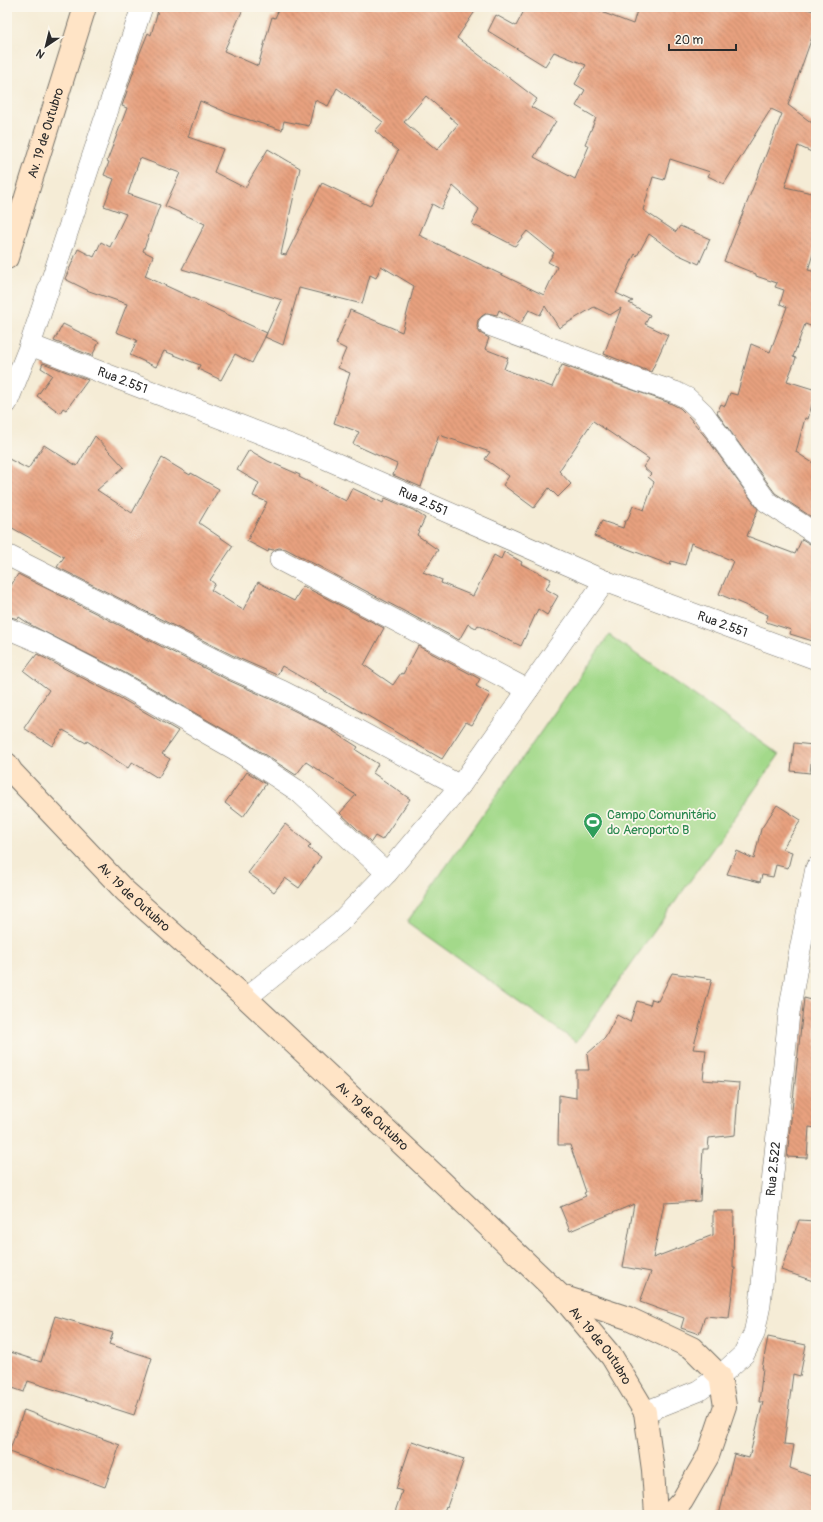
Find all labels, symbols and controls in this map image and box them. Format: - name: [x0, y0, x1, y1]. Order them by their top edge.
- north arrow: [26, 26, 66, 66]
- scale bar: [669, 26, 736, 52]
- text: 20 m: [675, 33, 704, 48]
- text: N: [33, 46, 47, 61]
- street label: Av. 19 de Outubro: [24, 86, 67, 180]
- street label: Rua 2.551: [95, 364, 150, 397]
- street label: Rua 2.551: [396, 484, 450, 519]
- street label: Rua 2.551: [695, 608, 750, 641]
- place label: Campo Comunitário do Aeroporto B: [607, 807, 716, 838]
- sports icon: Campo Comunitário do Aeroporto B: [582, 811, 604, 839]
- street label: Av. 19 de Outubro: [94, 859, 173, 935]
- street label: Av. 19 de Outubro: [332, 1078, 412, 1154]
- street label: Rua 2.522: [763, 1141, 784, 1197]
- street label: Av. 19 de Outubro: [565, 1303, 635, 1388]

